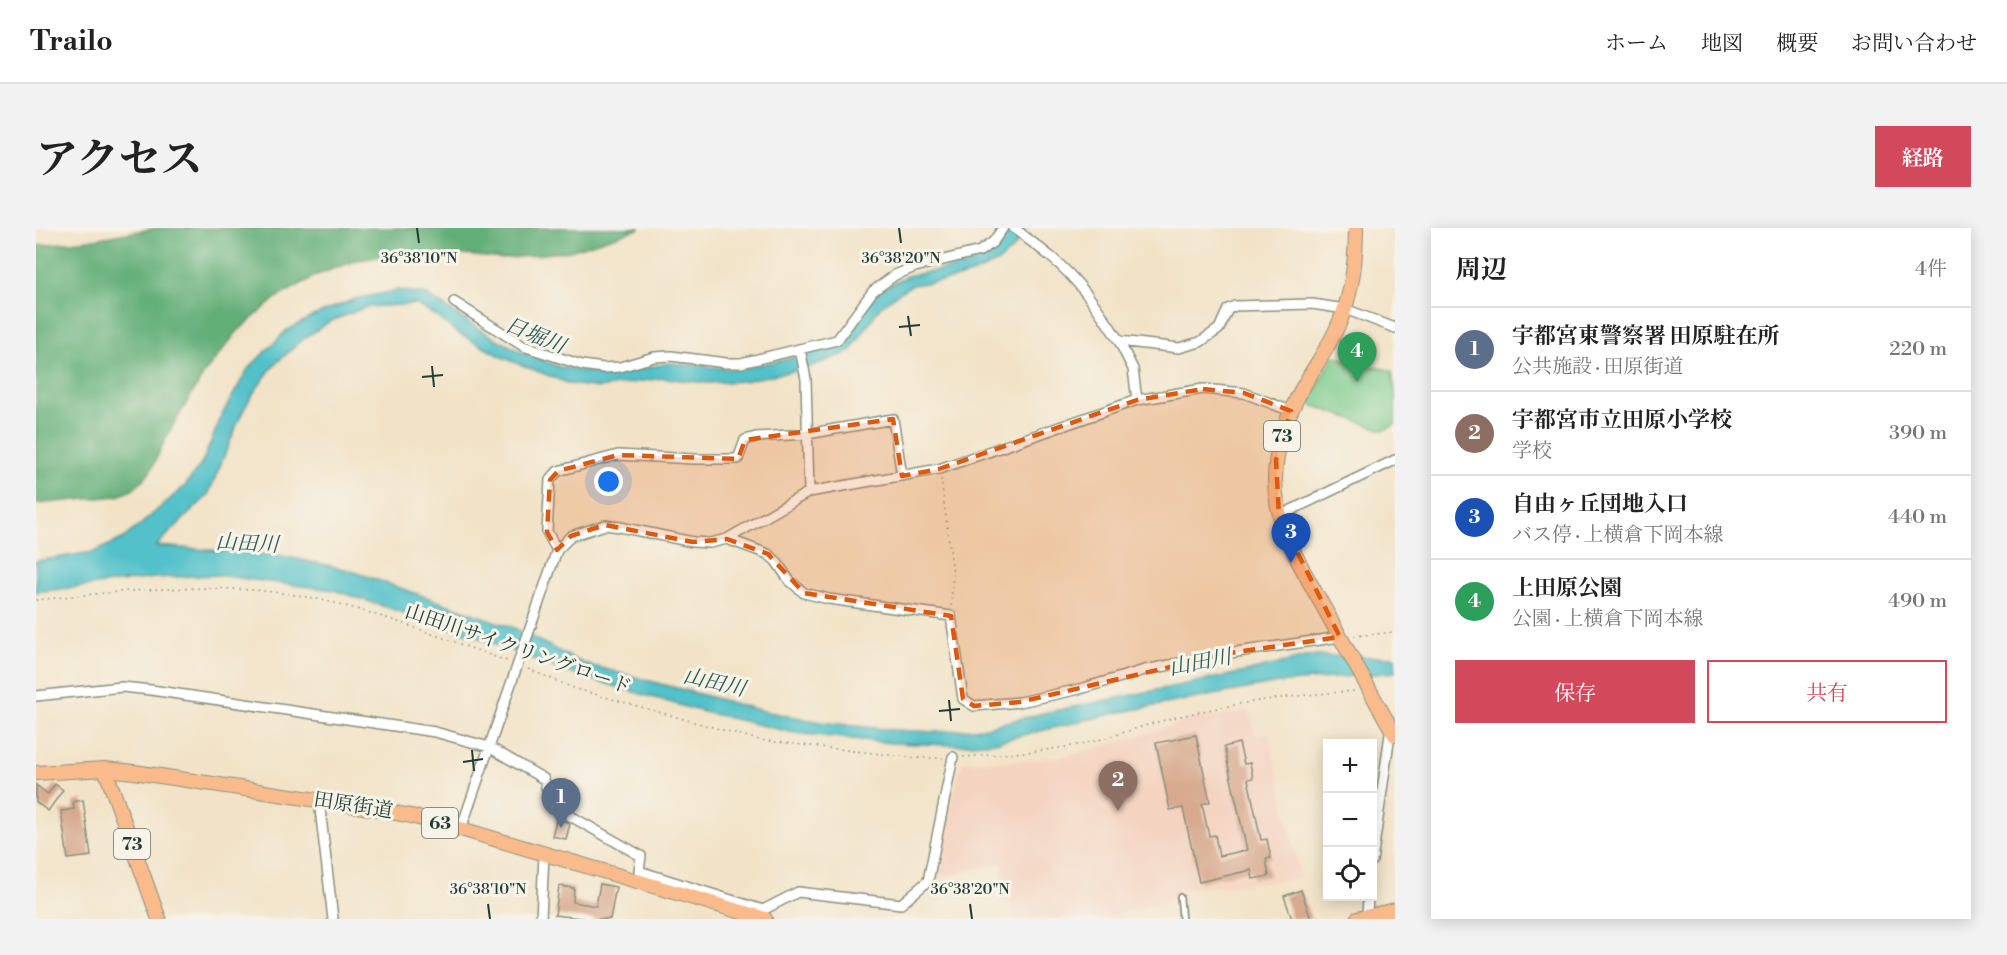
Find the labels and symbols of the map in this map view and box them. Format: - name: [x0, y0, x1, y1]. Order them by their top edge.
- text: 36°38'10"N: [381, 249, 457, 268]
- text: 36°38'20"N: [861, 249, 941, 268]
- water label: 日堀川: [501, 312, 571, 361]
- pin: 4: [1338, 332, 1376, 382]
- road number: 73: [1264, 421, 1300, 451]
- your location: [594, 467, 623, 496]
- pin: 3: [1272, 514, 1310, 563]
- water label: 山田川: [215, 529, 281, 559]
- street label: 山田川サイクリングロード: [402, 599, 634, 701]
- water label: 山田川: [1167, 644, 1235, 682]
- water label: 山田川: [680, 663, 750, 703]
- pin: 2: [1098, 762, 1138, 811]
- pin: 1: [542, 778, 580, 828]
- street label: 田原街道: [312, 787, 394, 825]
- road number: 63: [422, 808, 458, 838]
- road number: 73: [114, 829, 150, 859]
- text: 36°38'10"N: [450, 880, 526, 899]
- text: 36°38'20"N: [930, 880, 1010, 899]

